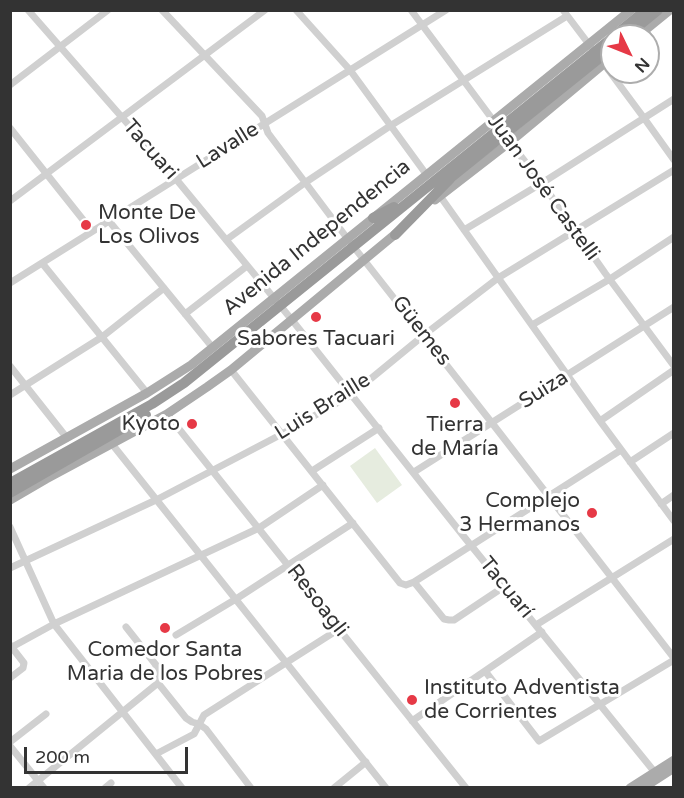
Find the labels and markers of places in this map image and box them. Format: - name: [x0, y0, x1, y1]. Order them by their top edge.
- place label: Monte De Los Olivos: [98, 200, 200, 250]
- marker: Monte De Los Olivos: [79, 218, 93, 232]
- marker: Sabores Tacuari: [309, 310, 323, 324]
- place label: Sabores Tacuari: [237, 326, 395, 352]
- marker: Tierra de María: [448, 396, 462, 410]
- place label: Kyoto: [121, 411, 180, 437]
- place label: Tierra de María: [411, 412, 499, 462]
- marker: Kyoto: [185, 417, 199, 431]
- place label: Complejo 3 Hermanos: [459, 488, 580, 538]
- marker: Complejo 3 Hermanos: [585, 506, 599, 520]
- marker: Comedor Santa Maria de los Pobres: [158, 621, 172, 635]
- place label: Comedor Santa Maria de los Pobres: [67, 637, 263, 687]
- place label: Instituto Adventista de Corrientes: [424, 675, 620, 725]
- marker: Instituto Adventista de Corrientes: [405, 693, 419, 707]

